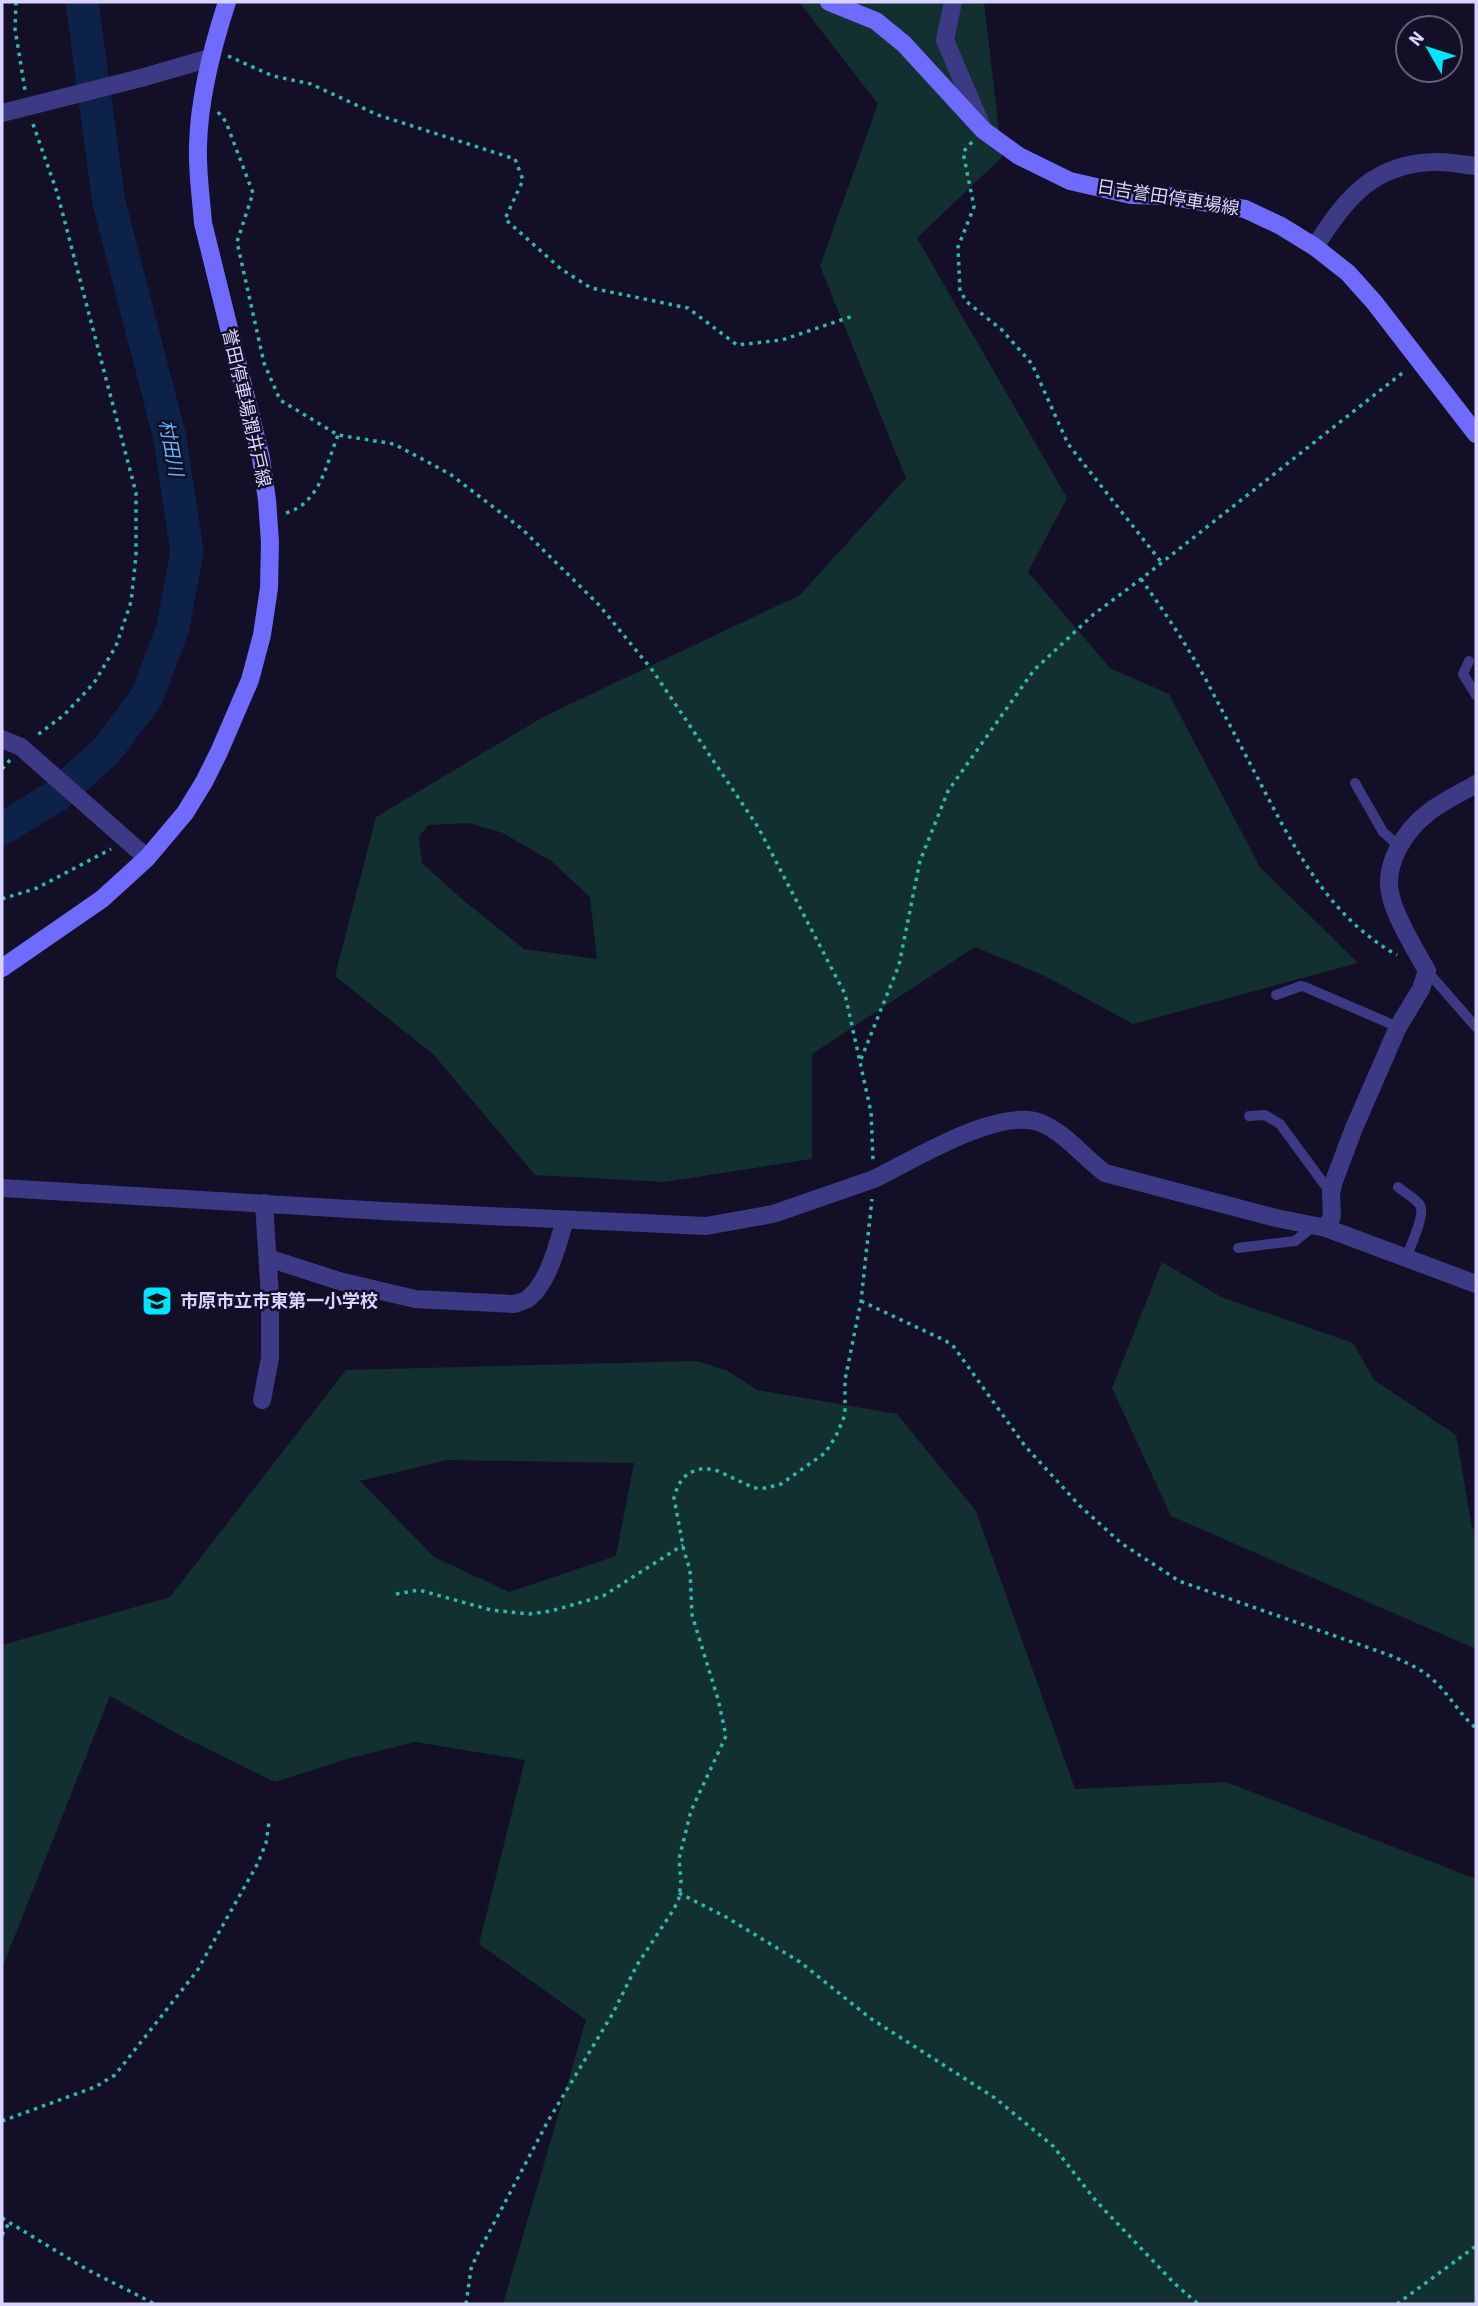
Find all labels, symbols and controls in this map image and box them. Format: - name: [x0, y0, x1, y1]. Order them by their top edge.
- north arrow: [1394, 14, 1464, 84]
- text: N: [1402, 26, 1431, 53]
- street label: 日吉誉田停車場線: [1095, 174, 1241, 222]
- street label: 誉田停車場潤井戸線: [216, 326, 276, 490]
- water label: 村田川: [151, 417, 189, 481]
- school or university icon: 市原市立市東第一小学校: [140, 1284, 174, 1318]
- place label: 市原市立市東第一小学校: [180, 1289, 378, 1314]

